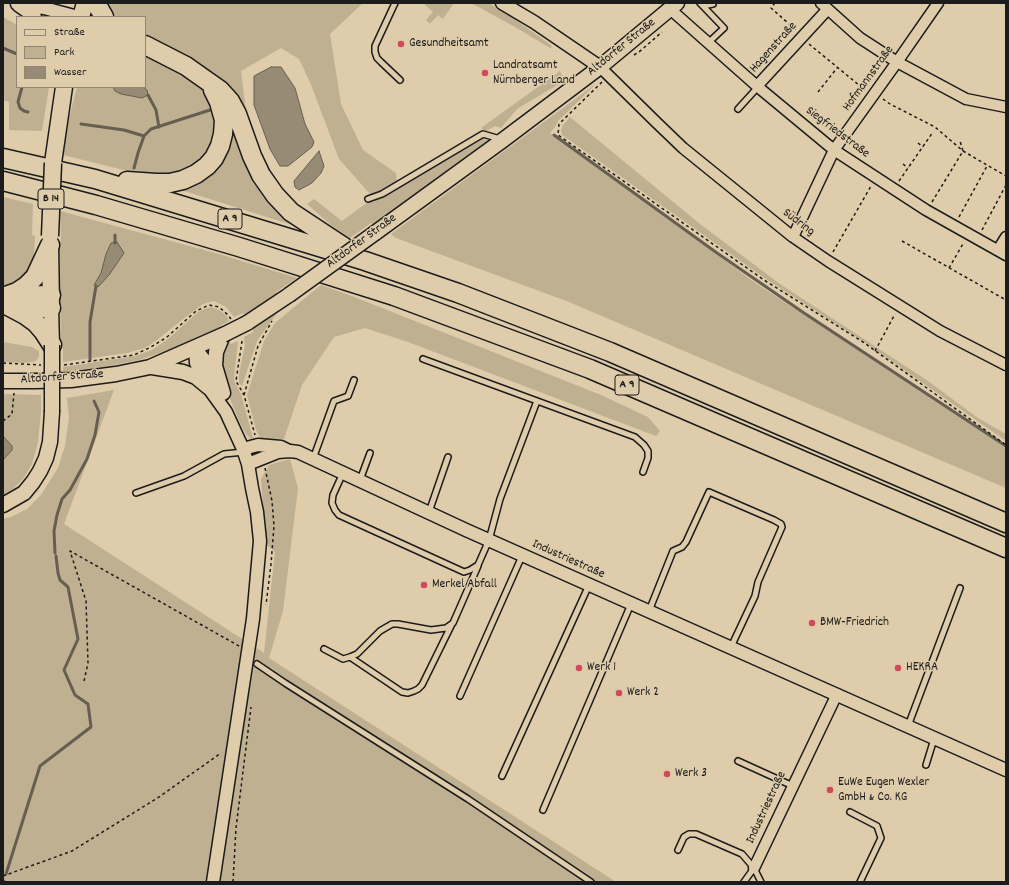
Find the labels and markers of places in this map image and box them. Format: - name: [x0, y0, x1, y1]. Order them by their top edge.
- place label: Gesundheitsamt: [409, 36, 489, 52]
- marker: Gesundheitsamt: [396, 39, 406, 49]
- place label: Landratsamt Nürnberger Land: [493, 58, 575, 89]
- marker: Landratsamt Nürnberger Land: [480, 68, 490, 78]
- place label: Merkel Abfall: [432, 577, 497, 593]
- marker: Merkel Abfall: [419, 580, 429, 590]
- place label: BMW-Friedrich: [820, 615, 889, 631]
- marker: BMW-Friedrich: [807, 618, 817, 628]
- place label: Werk 1: [587, 660, 616, 676]
- place label: HEKRA: [906, 660, 938, 676]
- marker: Werk 1: [574, 663, 584, 673]
- marker: HEKRA: [893, 663, 903, 673]
- place label: Werk 2: [627, 685, 659, 701]
- marker: Werk 2: [614, 688, 624, 698]
- place label: Werk 3: [675, 766, 707, 782]
- marker: Werk 3: [662, 769, 672, 779]
- place label: EuWe Eugen Wexler GmbH & Co. KG: [838, 775, 929, 806]
- marker: EuWe Eugen Wexler GmbH & Co. KG: [825, 785, 835, 795]

